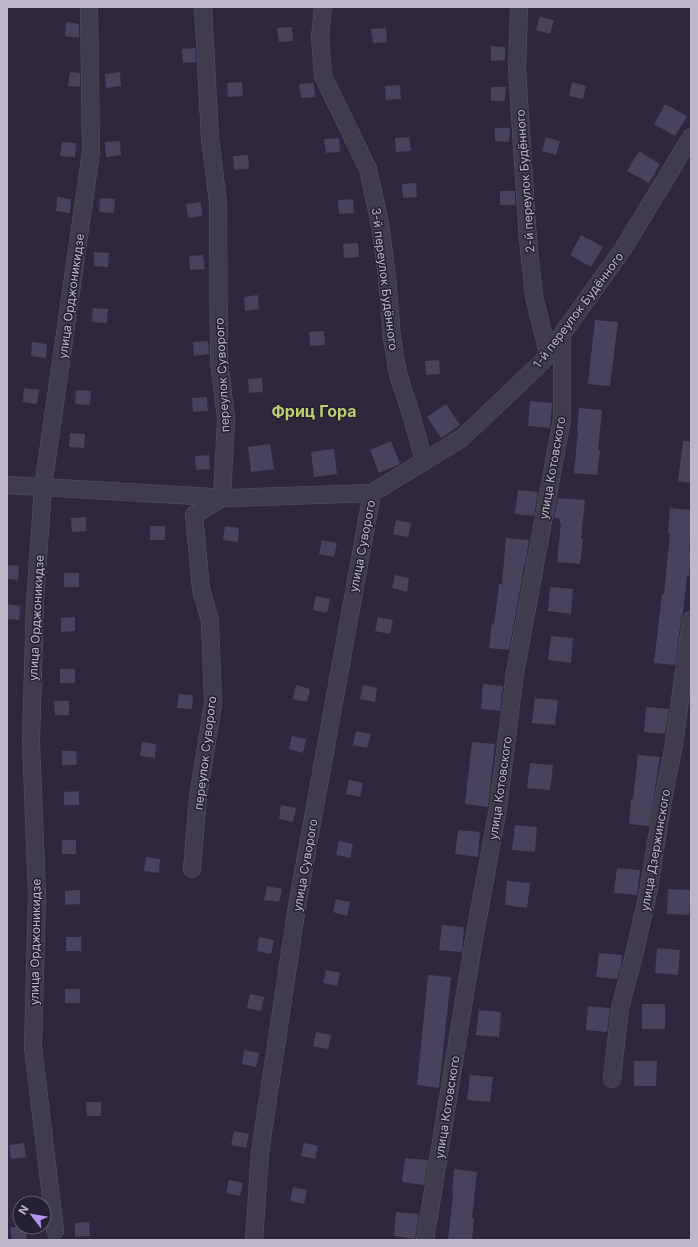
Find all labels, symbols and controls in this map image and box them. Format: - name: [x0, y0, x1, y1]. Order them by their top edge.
- street label: 2-й переулок Будённого: [513, 109, 537, 253]
- street label: 3-й переулок Будённого: [369, 207, 401, 351]
- street label: улица Орджоникидзе: [55, 232, 87, 360]
- street label: 1-й переулок Будённого: [529, 249, 627, 371]
- street label: переулок Суворого: [212, 317, 232, 433]
- district label: Фриц Гора: [271, 401, 357, 421]
- street label: улица Котовского: [536, 415, 568, 521]
- street label: улица Суворого: [346, 499, 378, 593]
- street label: улица Орджоникидзе: [25, 554, 47, 682]
- street label: переулок Суворого: [191, 695, 219, 811]
- street label: улица Котовского: [485, 735, 515, 841]
- street label: улица Дзержинского: [637, 788, 673, 912]
- street label: улица Суворого: [289, 818, 321, 912]
- street label: улица Орджоникидзе: [26, 879, 44, 1005]
- street label: улица Котовского: [431, 1054, 463, 1160]
- north arrow: [12, 1195, 52, 1235]
- text: N: [15, 1203, 32, 1217]

